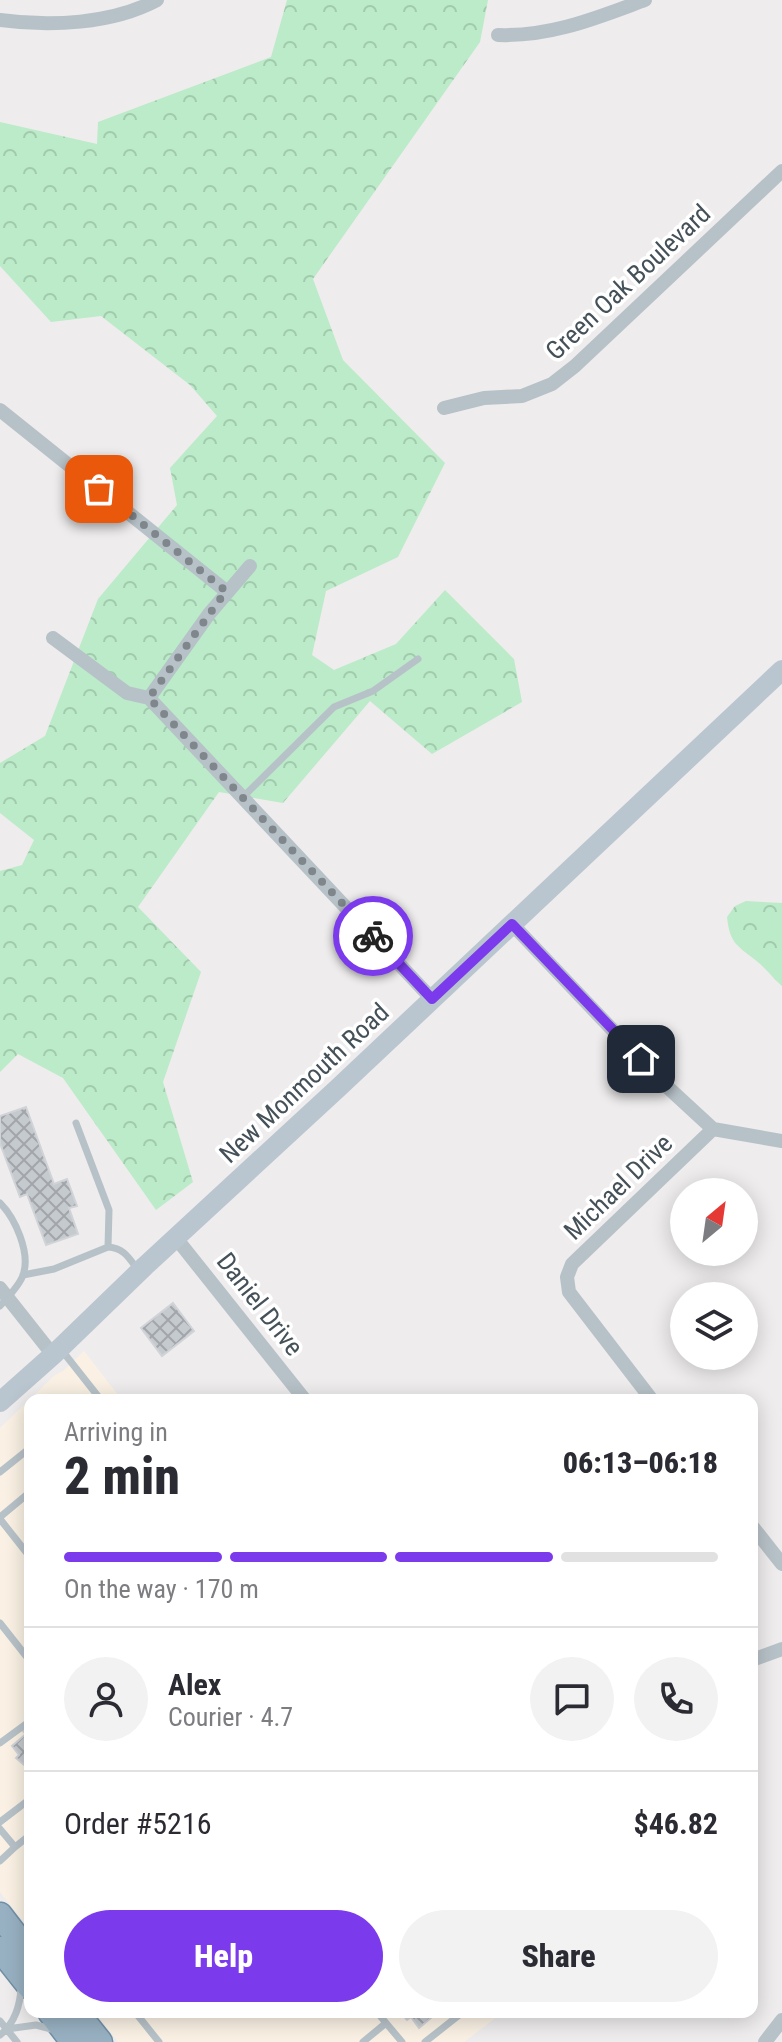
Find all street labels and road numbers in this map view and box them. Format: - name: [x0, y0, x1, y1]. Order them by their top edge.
- street label: Green Oak Boulevard: [540, 198, 716, 366]
- street label: New Monmouth Road: [213, 997, 395, 1169]
- street label: Michael Drive: [558, 1128, 678, 1246]
- street label: Daniel Drive: [211, 1247, 309, 1361]

